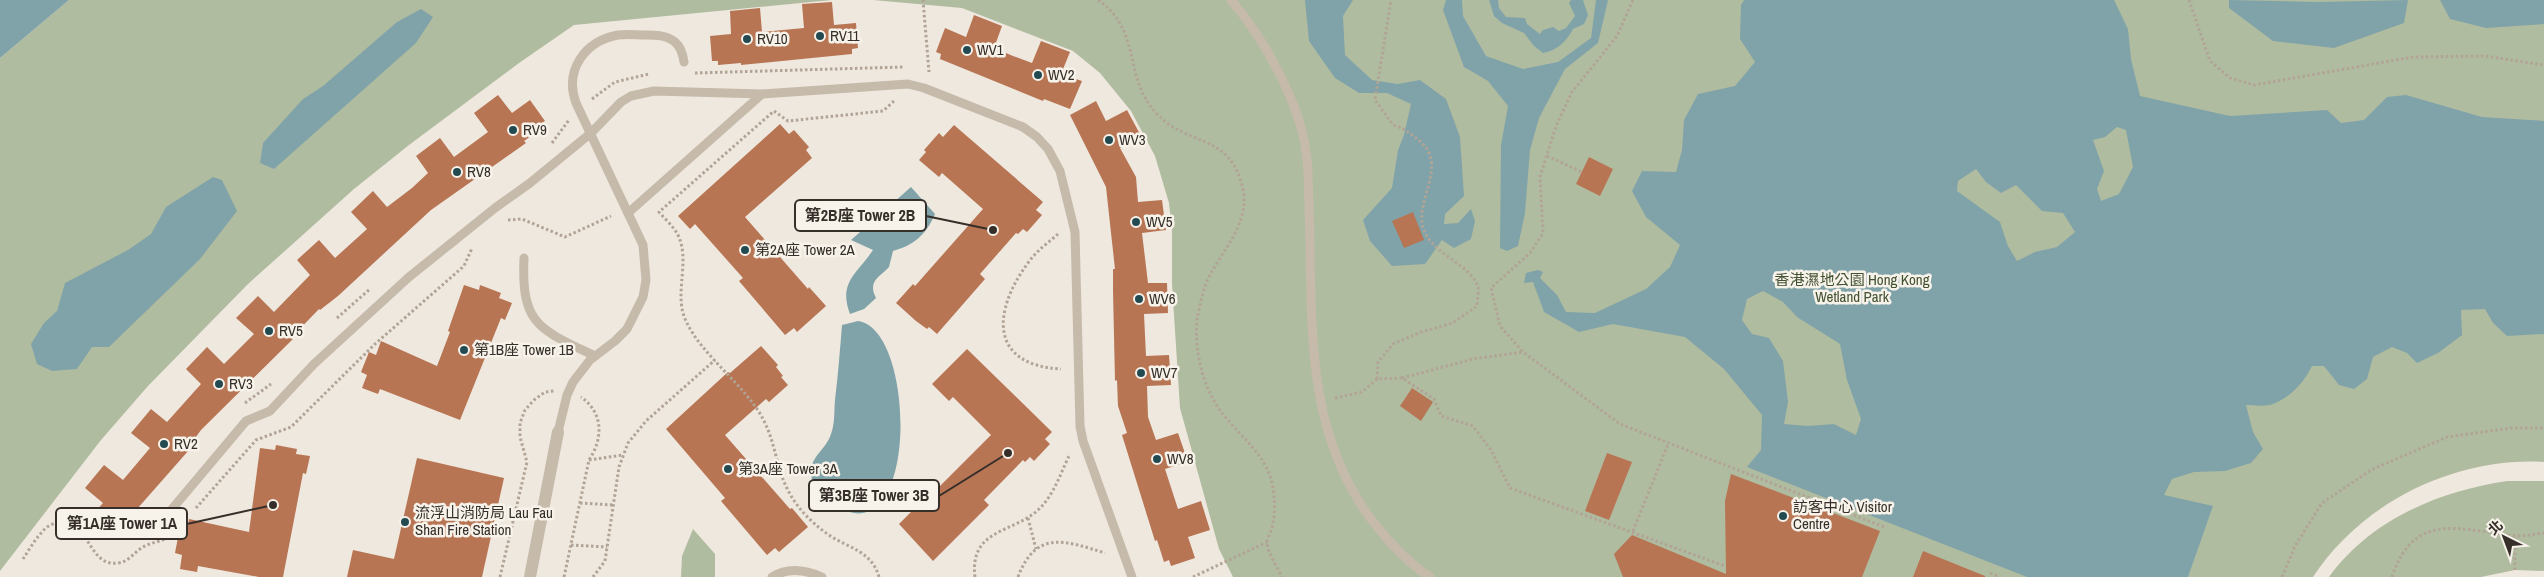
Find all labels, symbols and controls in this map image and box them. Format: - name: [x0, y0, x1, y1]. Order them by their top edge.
- place label: RV11: [830, 25, 860, 46]
- place label: RV10: [757, 28, 788, 49]
- marker: RV11: [814, 30, 826, 42]
- marker: RV10: [741, 33, 753, 45]
- place label: WV1: [977, 39, 1004, 60]
- marker: WV1: [961, 44, 973, 56]
- place label: WV2: [1048, 64, 1075, 85]
- marker: WV2: [1032, 69, 1044, 81]
- place label: RV9: [523, 119, 547, 140]
- marker: RV9: [507, 124, 519, 136]
- place label: WV3: [1119, 129, 1146, 150]
- marker: WV3: [1103, 134, 1115, 146]
- place label: RV8: [467, 161, 491, 182]
- marker: RV8: [451, 166, 463, 178]
- callout: 第2B座 Tower 2B: [795, 200, 926, 231]
- text: 第2B座 Tower 2B: [805, 204, 915, 226]
- place label: WV5: [1146, 211, 1173, 232]
- marker: WV5: [1130, 216, 1142, 228]
- place label: 第2A座 Tower 2A: [755, 239, 856, 260]
- marker: 第2A座 Tower 2A: [739, 244, 751, 256]
- park label: 香港濕地公園 Hong Kong Wetland Park: [1775, 269, 1930, 307]
- place label: WV6: [1149, 288, 1176, 309]
- marker: WV6: [1133, 293, 1145, 305]
- place label: RV5: [279, 320, 303, 341]
- marker: RV5: [263, 325, 275, 337]
- place label: 第1B座 Tower 1B: [474, 339, 574, 360]
- marker: 第1B座 Tower 1B: [458, 344, 470, 356]
- place label: WV7: [1151, 362, 1178, 383]
- marker: WV7: [1135, 367, 1147, 379]
- place label: RV3: [229, 373, 253, 394]
- marker: RV3: [213, 378, 225, 390]
- place label: RV2: [174, 433, 198, 454]
- marker: RV2: [158, 438, 170, 450]
- place label: WV8: [1167, 448, 1194, 469]
- marker: WV8: [1151, 453, 1163, 465]
- place label: 第3A座 Tower 3A: [738, 458, 839, 479]
- marker: 第3A座 Tower 3A: [722, 463, 734, 475]
- callout: 第3B座 Tower 3B: [809, 480, 939, 511]
- text: 第3B座 Tower 3B: [819, 484, 929, 506]
- place label: 訪客中心 Visitor Centre: [1793, 496, 1892, 534]
- place label: 流浮山消防局 Lau Fau Shan Fire Station: [415, 502, 553, 540]
- callout: 第1A座 Tower 1A: [56, 508, 187, 539]
- marker: 訪客中心 Visitor Centre: [1777, 510, 1789, 522]
- text: 第1A座 Tower 1A: [67, 512, 178, 534]
- north arrow: [2479, 512, 2529, 562]
- marker: 流浮山消防局 Lau Fau Shan Fire Station: [399, 516, 411, 528]
- text: 北: [2484, 516, 2507, 539]

